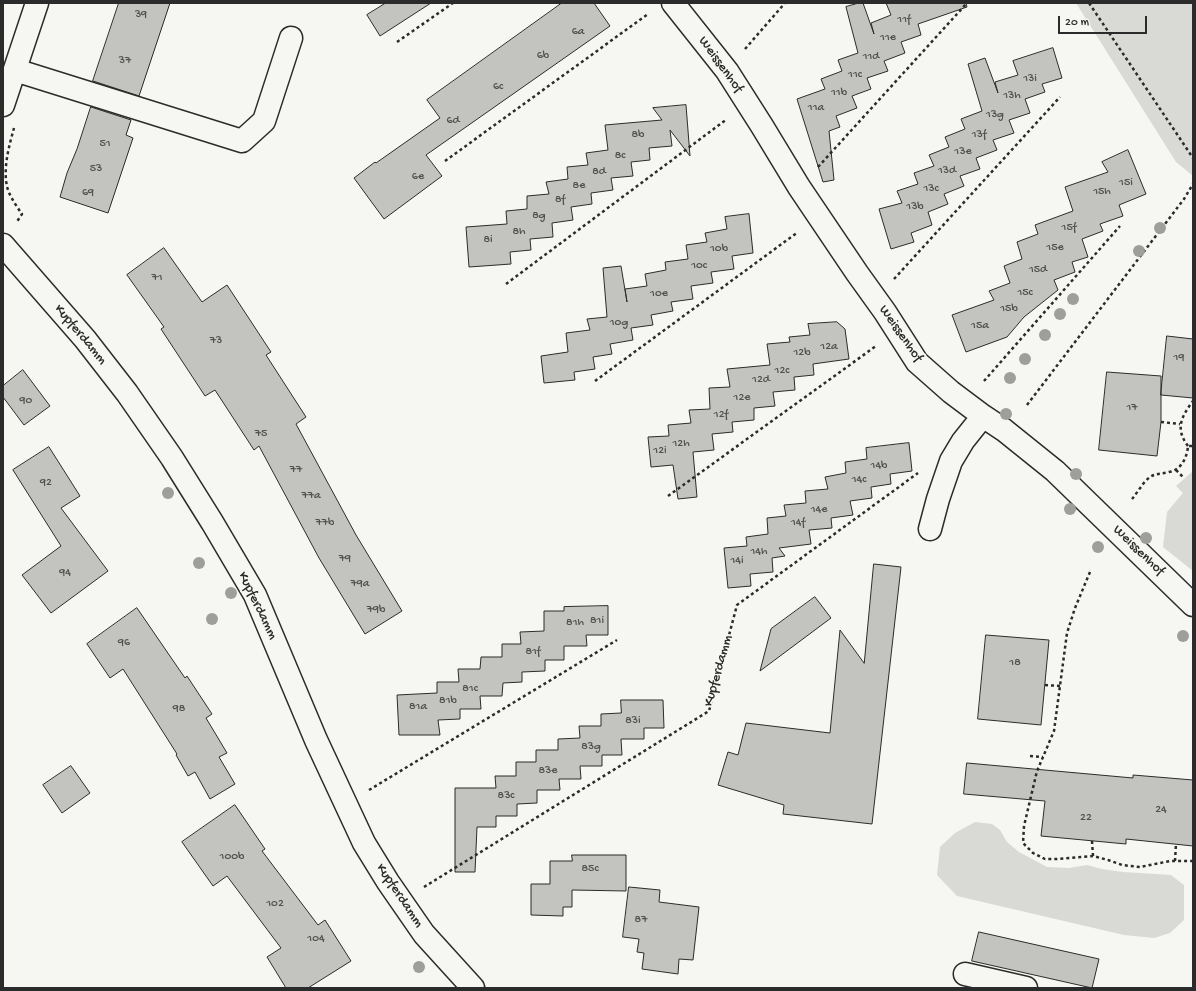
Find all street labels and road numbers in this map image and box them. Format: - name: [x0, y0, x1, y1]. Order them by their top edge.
- street label: Weissenhof: [694, 34, 746, 96]
- street label: Kupferdamm: [50, 301, 110, 369]
- street label: Weissenhof: [874, 302, 926, 366]
- street label: Weissenhof: [1109, 522, 1167, 580]
- street label: Kupferdamm: [233, 569, 281, 643]
- street label: Kupferdamm: [701, 633, 737, 709]
- street label: Kupferdamm: [371, 861, 427, 931]

